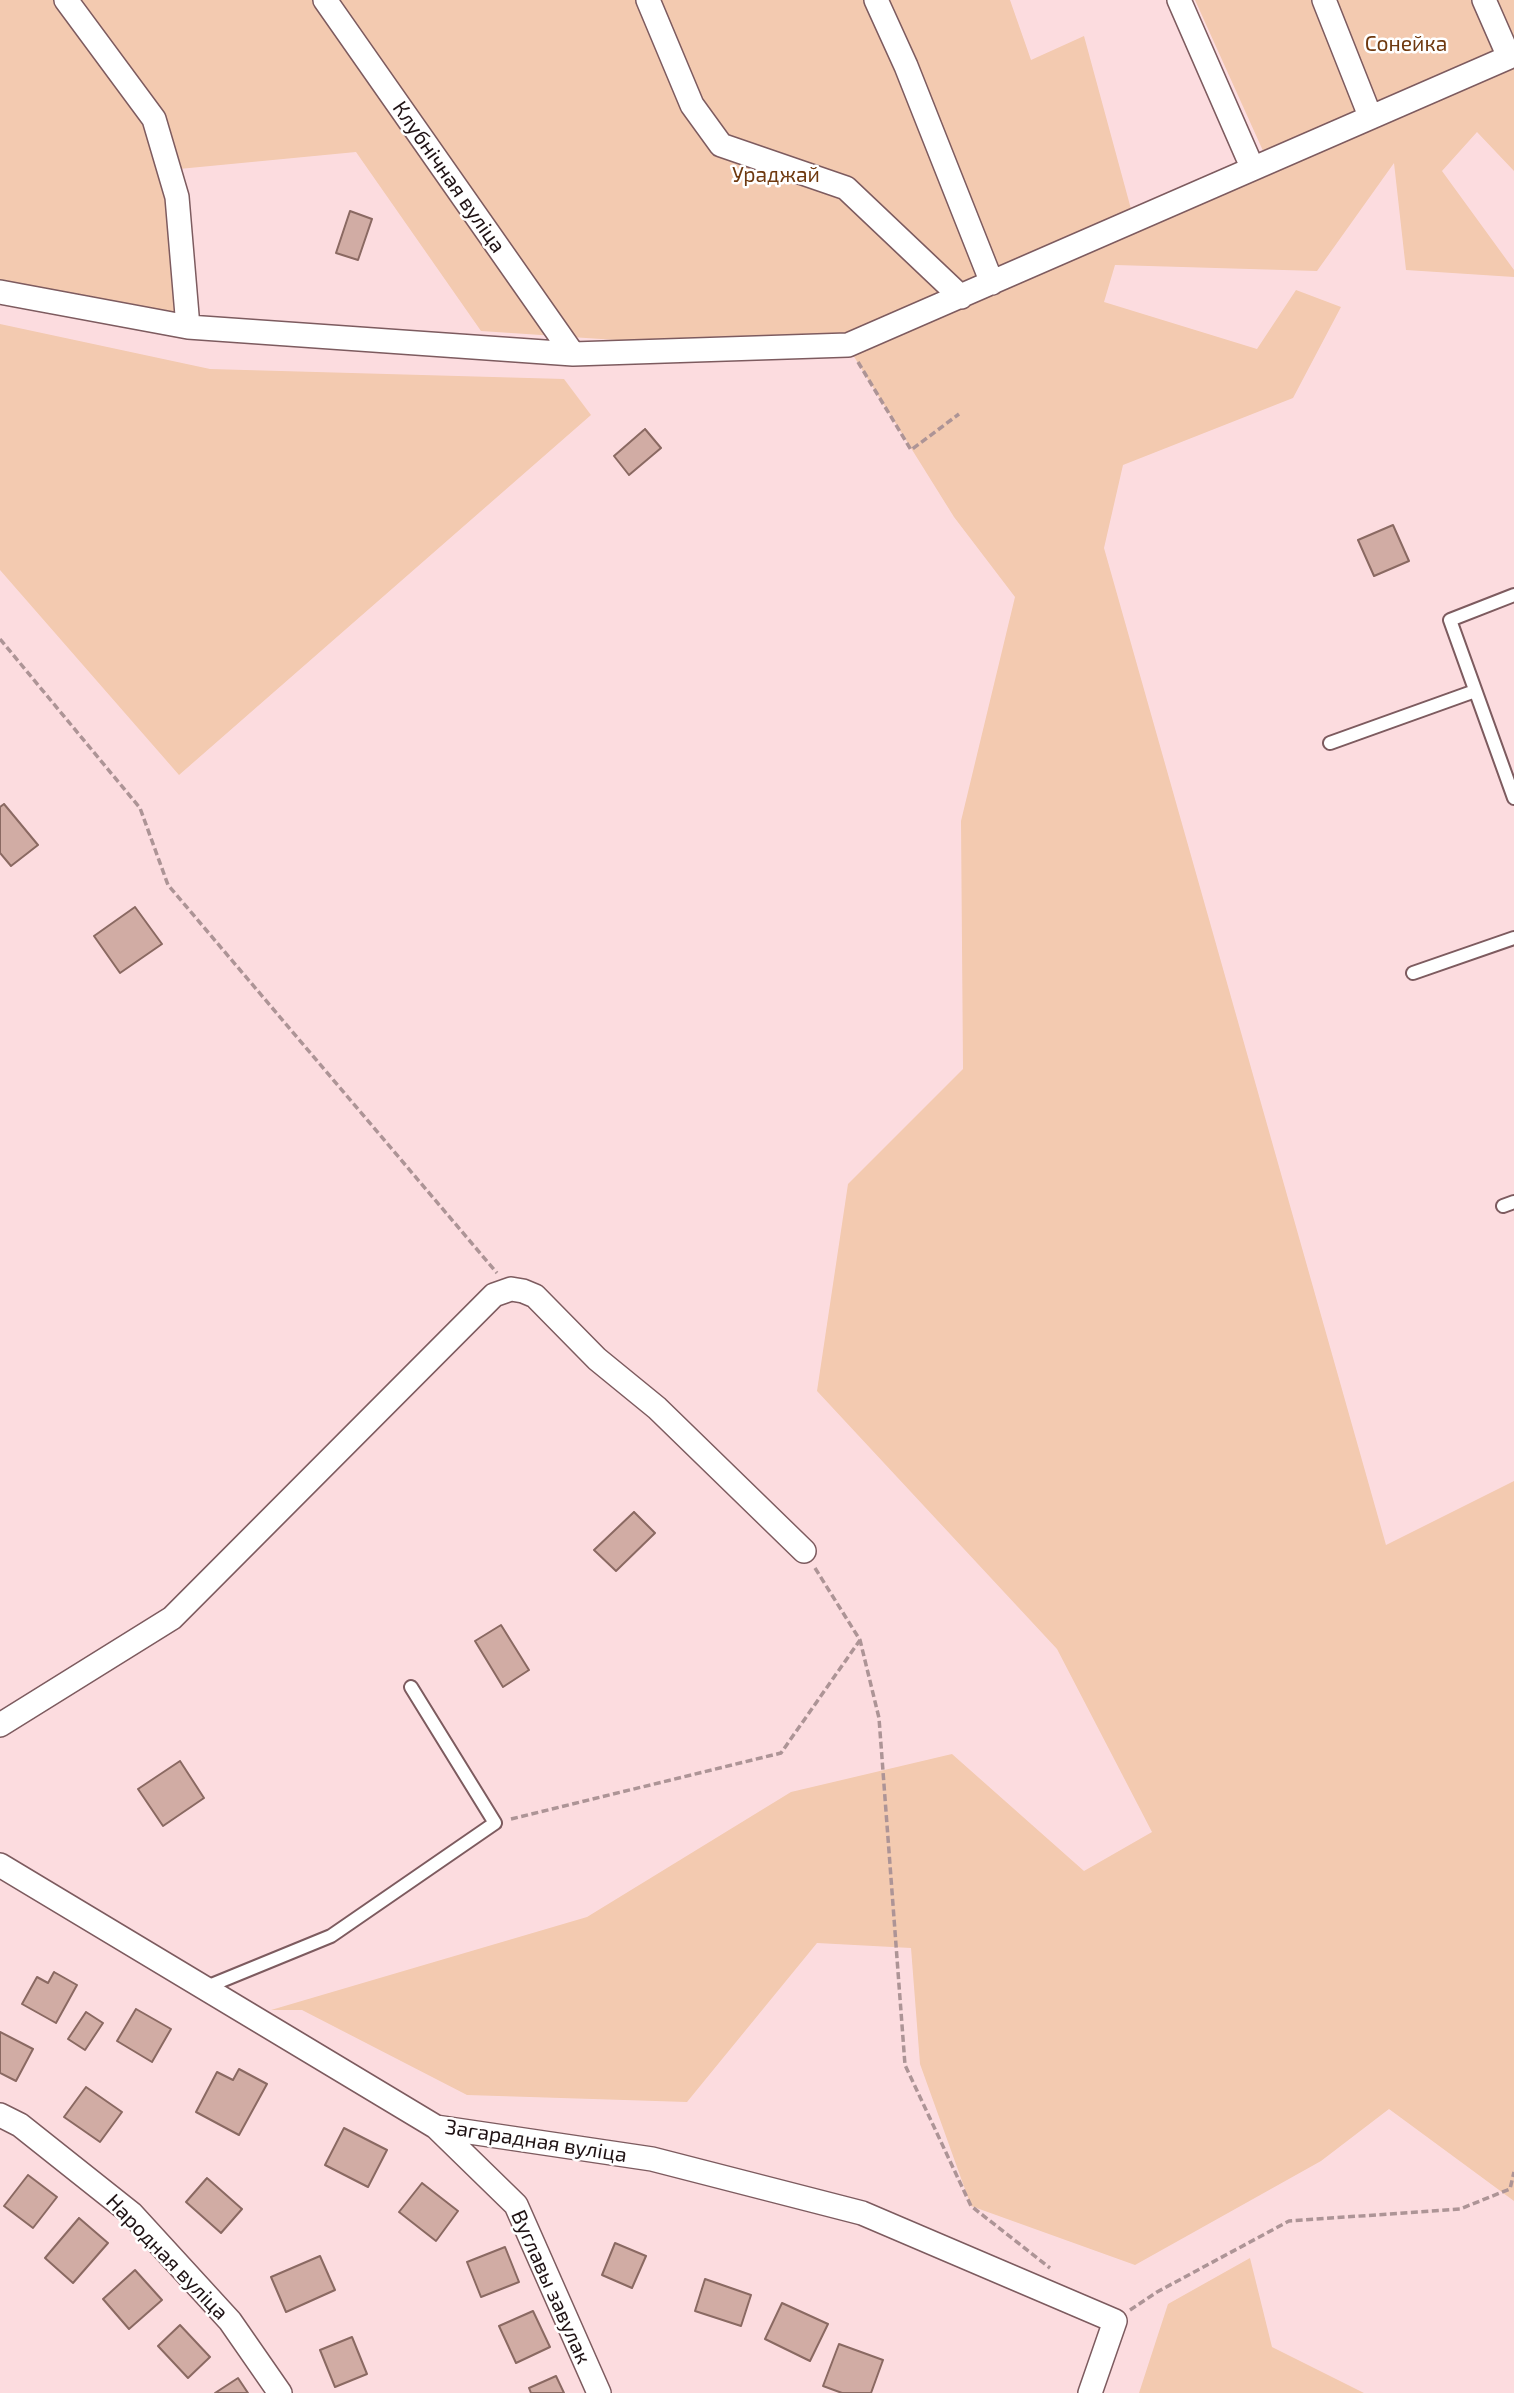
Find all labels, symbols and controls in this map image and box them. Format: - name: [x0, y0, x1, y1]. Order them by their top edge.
- park label: Сонейка: [1365, 31, 1447, 57]
- street label: Клубнічная вуліца: [387, 96, 511, 258]
- park label: Ураджай: [732, 162, 820, 188]
- street label: Загарадная вуліца: [443, 2114, 629, 2168]
- street label: Народная вуліца: [101, 2189, 233, 2325]
- street label: Вуглавы завулак: [506, 2206, 596, 2368]

